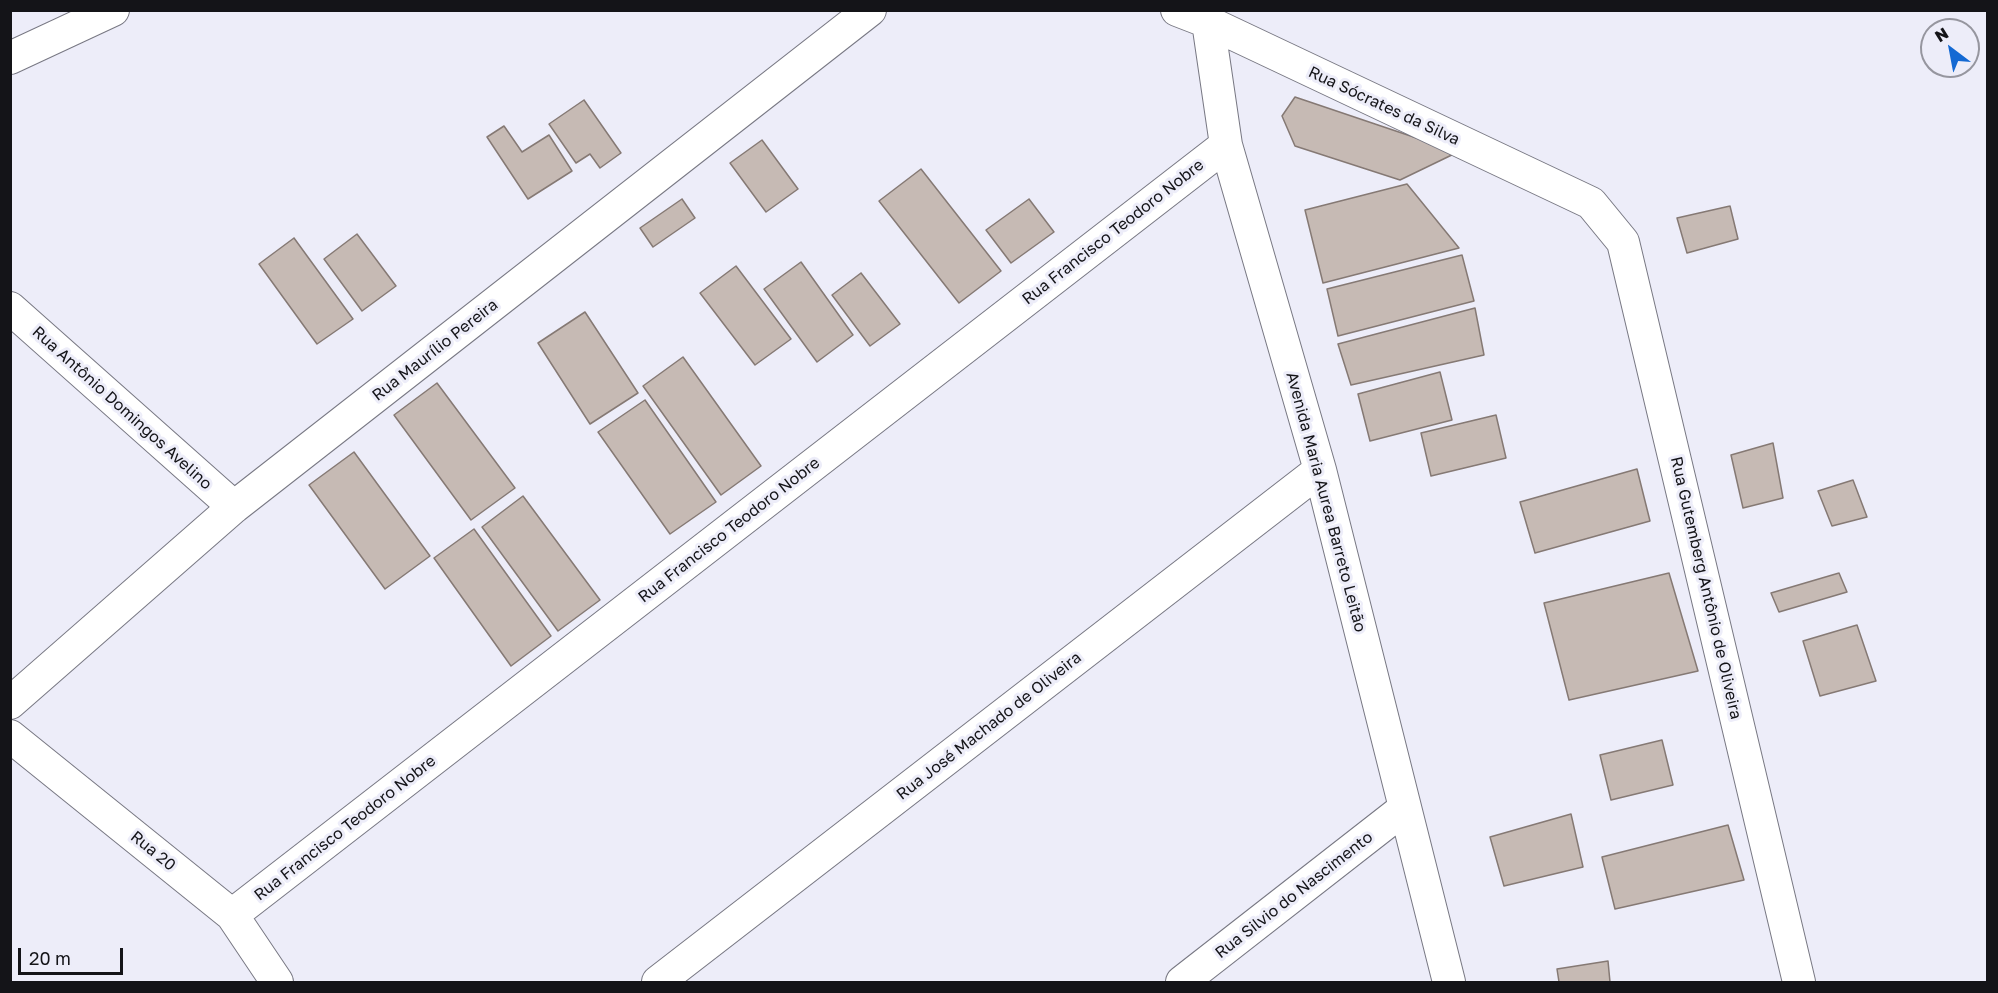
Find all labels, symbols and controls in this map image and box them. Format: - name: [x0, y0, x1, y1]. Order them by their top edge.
- north arrow: [1920, 18, 1980, 78]
- text: N: [1931, 23, 1952, 46]
- street label: Rua Sócrates da Silva: [1305, 62, 1463, 150]
- street label: Rua Francisco Teodoro Nobre: [1018, 155, 1208, 309]
- street label: Rua Maurílio Pereira: [368, 295, 502, 405]
- street label: Rua Antônio Domingos Avelino: [28, 322, 216, 494]
- street label: Avenida Maria Aurea Barreto Leitão: [1282, 370, 1370, 634]
- street label: Rua Francisco Teodoro Nobre: [634, 453, 824, 607]
- street label: Rua Gutemberg Antônio de Oliveira: [1666, 455, 1746, 721]
- street label: Rua José Machado de Oliveira: [893, 648, 1085, 804]
- street label: Rua Francisco Teodoro Nobre: [250, 751, 440, 905]
- street label: Rua 20: [127, 827, 179, 875]
- street label: Rua Silvio do Nascimento: [1211, 827, 1377, 963]
- scale bar: [21, 936, 126, 974]
- text: 20 m: [29, 947, 71, 969]

